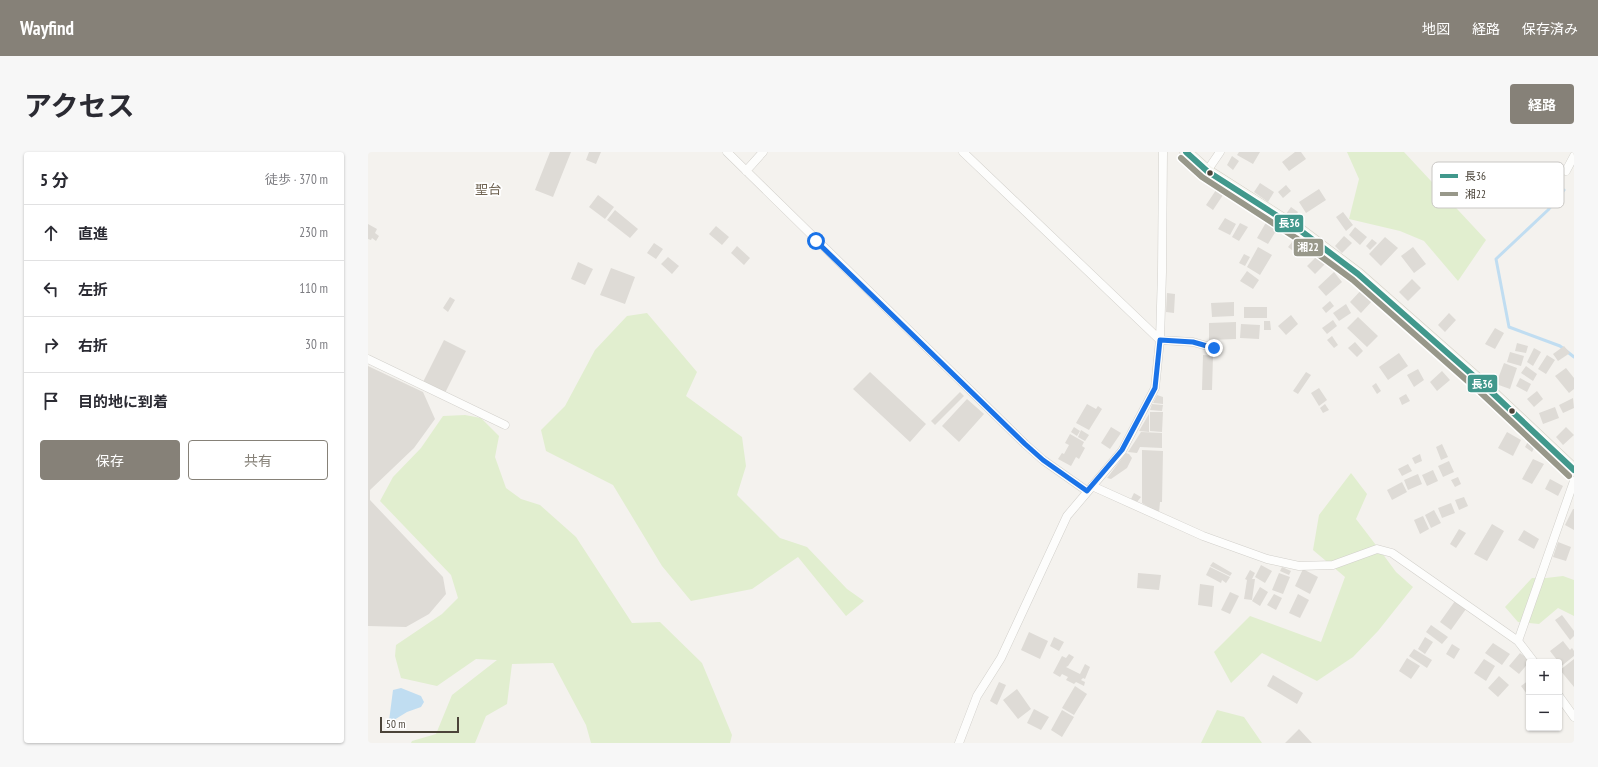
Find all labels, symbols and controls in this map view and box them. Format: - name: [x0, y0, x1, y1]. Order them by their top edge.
- text: Wayfind: [20, 16, 74, 40]
- text: 地図: [1422, 20, 1450, 38]
- text: 経路: [1472, 20, 1500, 38]
- text: 保存済み: [1522, 20, 1578, 38]
- button: 経路: [1510, 84, 1574, 124]
- text: アクセス: [24, 87, 135, 124]
- legend: [1432, 162, 1564, 208]
- unlabelled marker: [1205, 168, 1215, 178]
- text: 5 分: [40, 169, 69, 191]
- text: 長36: [1465, 169, 1486, 183]
- text: 徒歩 · 370 m: [265, 171, 328, 188]
- district label: 聖台: [475, 181, 501, 198]
- text: 湘22: [1465, 187, 1486, 201]
- line badge: 長36: [1274, 214, 1304, 233]
- text: 長36: [1278, 216, 1300, 230]
- icon: ahead: [40, 222, 62, 244]
- text: 直進: [78, 224, 108, 243]
- text: 230 m: [299, 224, 328, 241]
- route start: [807, 232, 825, 250]
- line badge: 湘22: [1293, 238, 1324, 257]
- text: 湘22: [1297, 240, 1319, 254]
- icon: left: [40, 278, 62, 300]
- text: 左折: [78, 280, 108, 299]
- text: 110 m: [299, 280, 328, 297]
- icon: right: [40, 334, 62, 356]
- text: 右折: [78, 336, 108, 355]
- text: 30 m: [305, 336, 328, 353]
- route end: [1205, 339, 1223, 357]
- line badge: 長36: [1467, 374, 1498, 393]
- text: 長36: [1471, 377, 1493, 391]
- icon: arrive: [40, 390, 62, 412]
- text: 目的地に到着: [78, 392, 168, 411]
- unlabelled marker: [1507, 406, 1517, 416]
- button: 保存: [40, 440, 180, 480]
- button: 共有: [188, 440, 328, 480]
- map controls: [1526, 659, 1562, 731]
- button: +: [1526, 659, 1562, 695]
- button: −: [1526, 695, 1562, 731]
- scale bar: [380, 715, 459, 734]
- text: 50 m: [386, 717, 405, 731]

